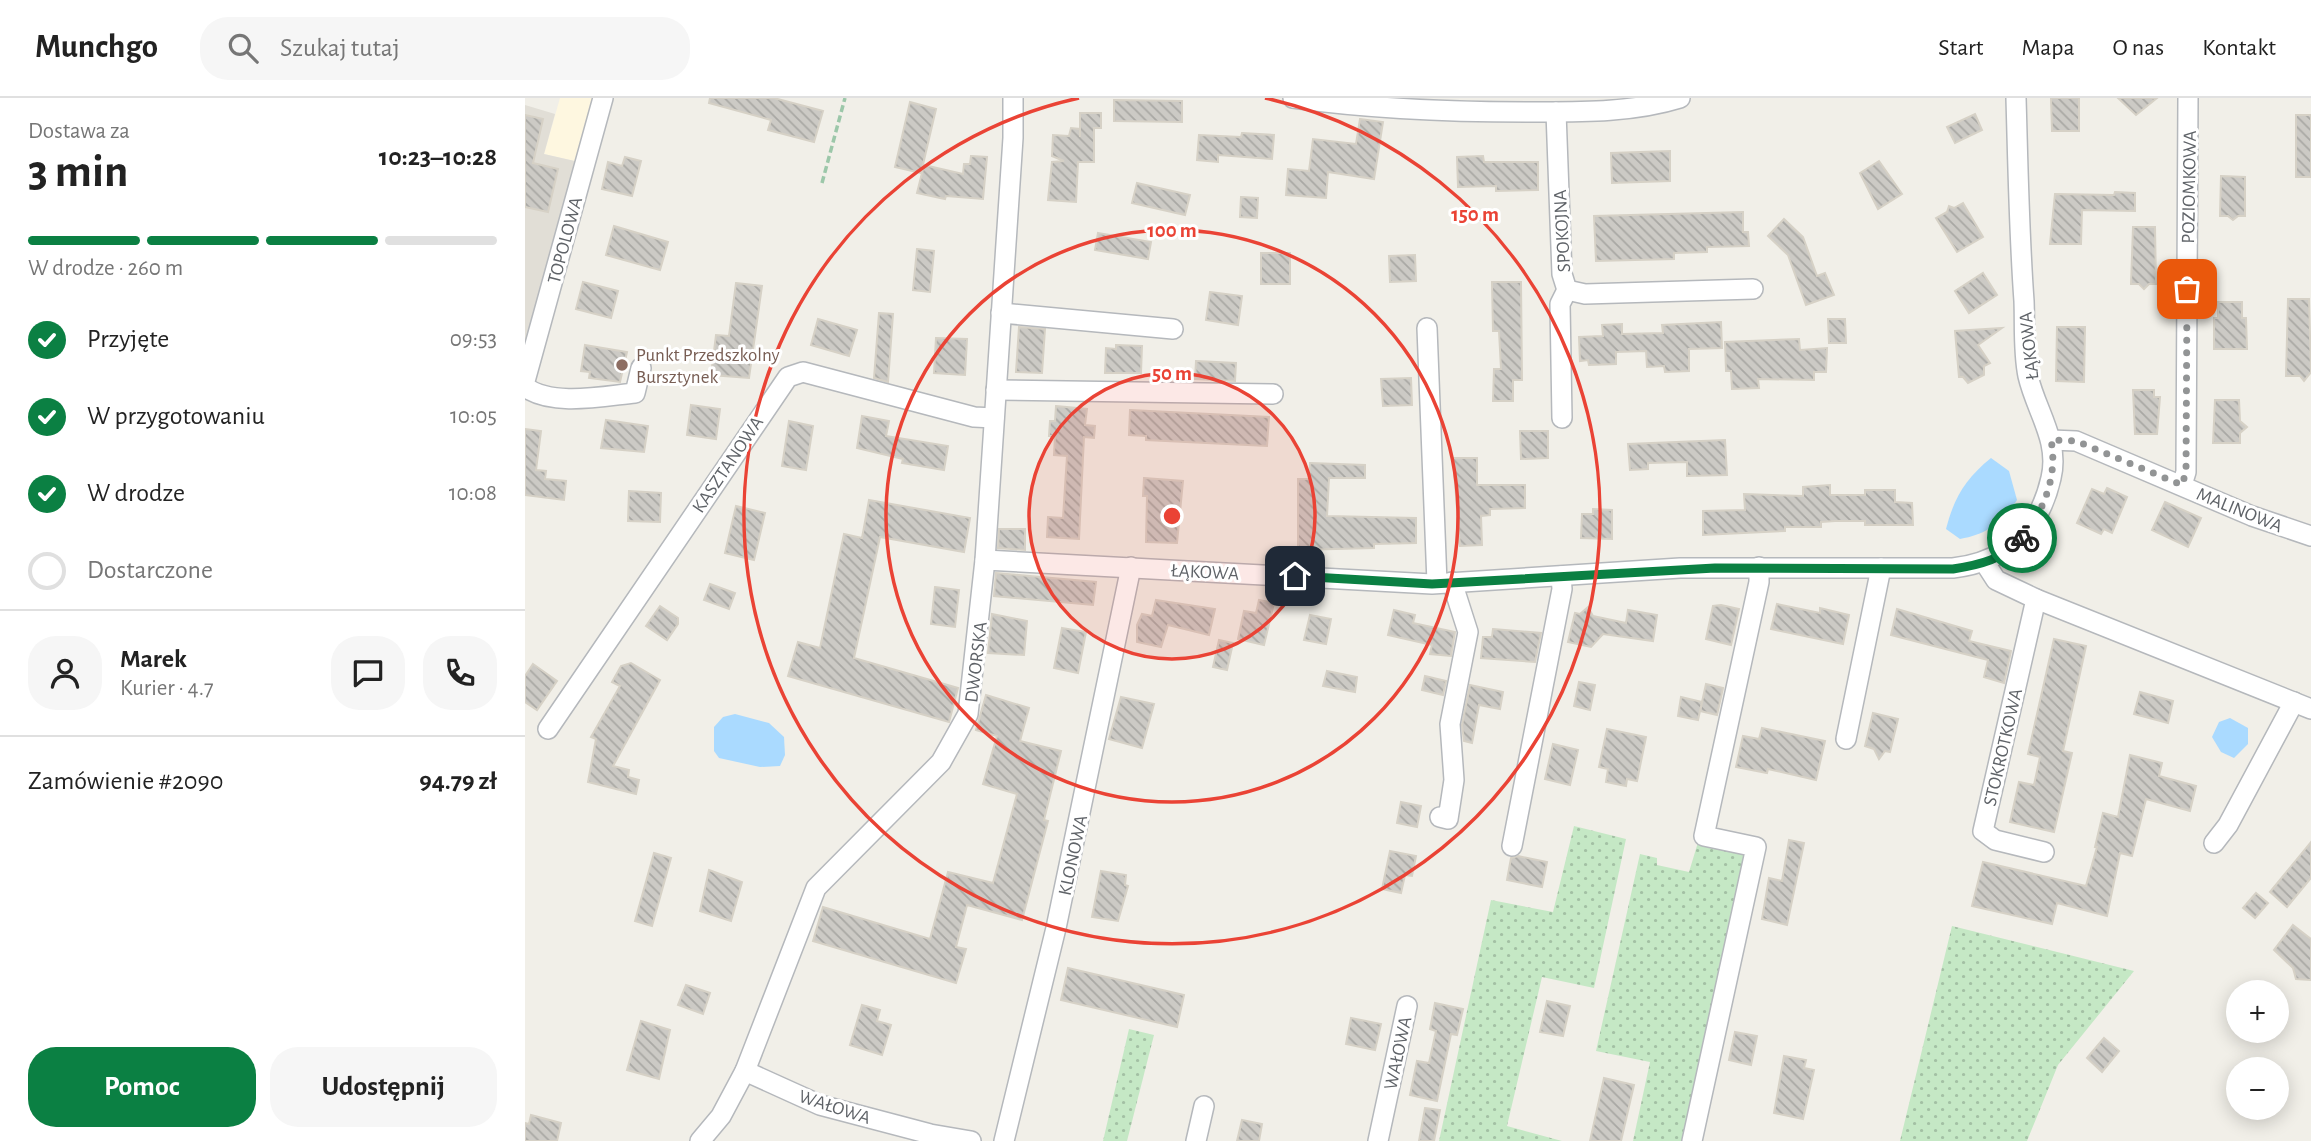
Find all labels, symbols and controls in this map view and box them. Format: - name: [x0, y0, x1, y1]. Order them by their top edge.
- search box: [200, 17, 690, 80]
- icon: search: [224, 29, 262, 67]
- text: Munchgo: [35, 31, 158, 64]
- text: Szukaj tutaj: [280, 35, 400, 61]
- text: Start: [1938, 36, 1983, 60]
- text: Mapa: [2021, 36, 2075, 60]
- text: O nas: [2113, 36, 2164, 60]
- text: Kontakt: [2202, 36, 2276, 60]
- text: Dostawa za: [28, 120, 130, 143]
- street label: POZIOMKOWA: [2179, 130, 2200, 244]
- text: 10:23–10:28: [379, 144, 497, 170]
- text: 3 min: [28, 149, 128, 195]
- street label: SPOKOJNA: [1551, 189, 1574, 273]
- street label: TOPOLOWA: [545, 195, 586, 286]
- text: 150 m: [1451, 204, 1499, 225]
- text: 100 m: [1147, 220, 1197, 241]
- text: W drodze · 260 m: [28, 257, 183, 280]
- pin: [2157, 259, 2217, 319]
- icon: bag: [2168, 270, 2206, 308]
- street label: ŁĄKOWA: [2016, 311, 2043, 381]
- icon: check: [28, 321, 66, 359]
- text: Przyjęte: [87, 326, 169, 352]
- text: 09:53: [450, 328, 497, 351]
- place label: Punkt Przedszkolny Bursztynek: [636, 346, 780, 387]
- marker: Punkt Przedszkolny Bursztynek: [614, 357, 630, 373]
- text: 50 m: [1152, 363, 1192, 384]
- icon: check: [28, 398, 66, 436]
- text: W przygotowaniu: [87, 403, 265, 429]
- text: 10:05: [450, 405, 497, 428]
- street label: KASZTANOWA: [689, 413, 767, 516]
- icon: check: [28, 475, 66, 513]
- text: W drodze: [87, 480, 185, 506]
- text: 10:08: [449, 482, 497, 505]
- street label: MALINOWA: [2194, 485, 2285, 536]
- courier: [1987, 503, 2057, 573]
- centre of rings: [1160, 504, 1184, 528]
- icon: bike: [2003, 519, 2041, 557]
- pin: [1265, 546, 1325, 606]
- text: Dostarczone: [87, 557, 213, 583]
- icon: home: [1276, 557, 1314, 595]
- street label: ŁĄKOWA: [1170, 561, 1240, 584]
- street label: DWORSKA: [962, 621, 991, 704]
- button: person: [28, 636, 102, 710]
- button: chat: [331, 636, 405, 710]
- button: phone: [423, 636, 497, 710]
- text: Marek: [120, 646, 187, 672]
- text: Kurier · 4.7: [120, 677, 214, 700]
- street label: STOKROTKOWA: [1981, 687, 2026, 808]
- text: Zamówienie #2090: [28, 768, 223, 794]
- text: 94.79 zł: [419, 768, 497, 794]
- street label: KLONOWA: [1056, 813, 1091, 897]
- map controls: [2226, 980, 2289, 1120]
- button: +: [2226, 980, 2289, 1043]
- street label: WAŁOWA: [1381, 1015, 1415, 1092]
- button: Pomoc: [28, 1047, 256, 1127]
- button: Udostępnij: [270, 1047, 497, 1127]
- button: −: [2226, 1057, 2289, 1120]
- street label: WAŁOWA: [796, 1087, 873, 1128]

